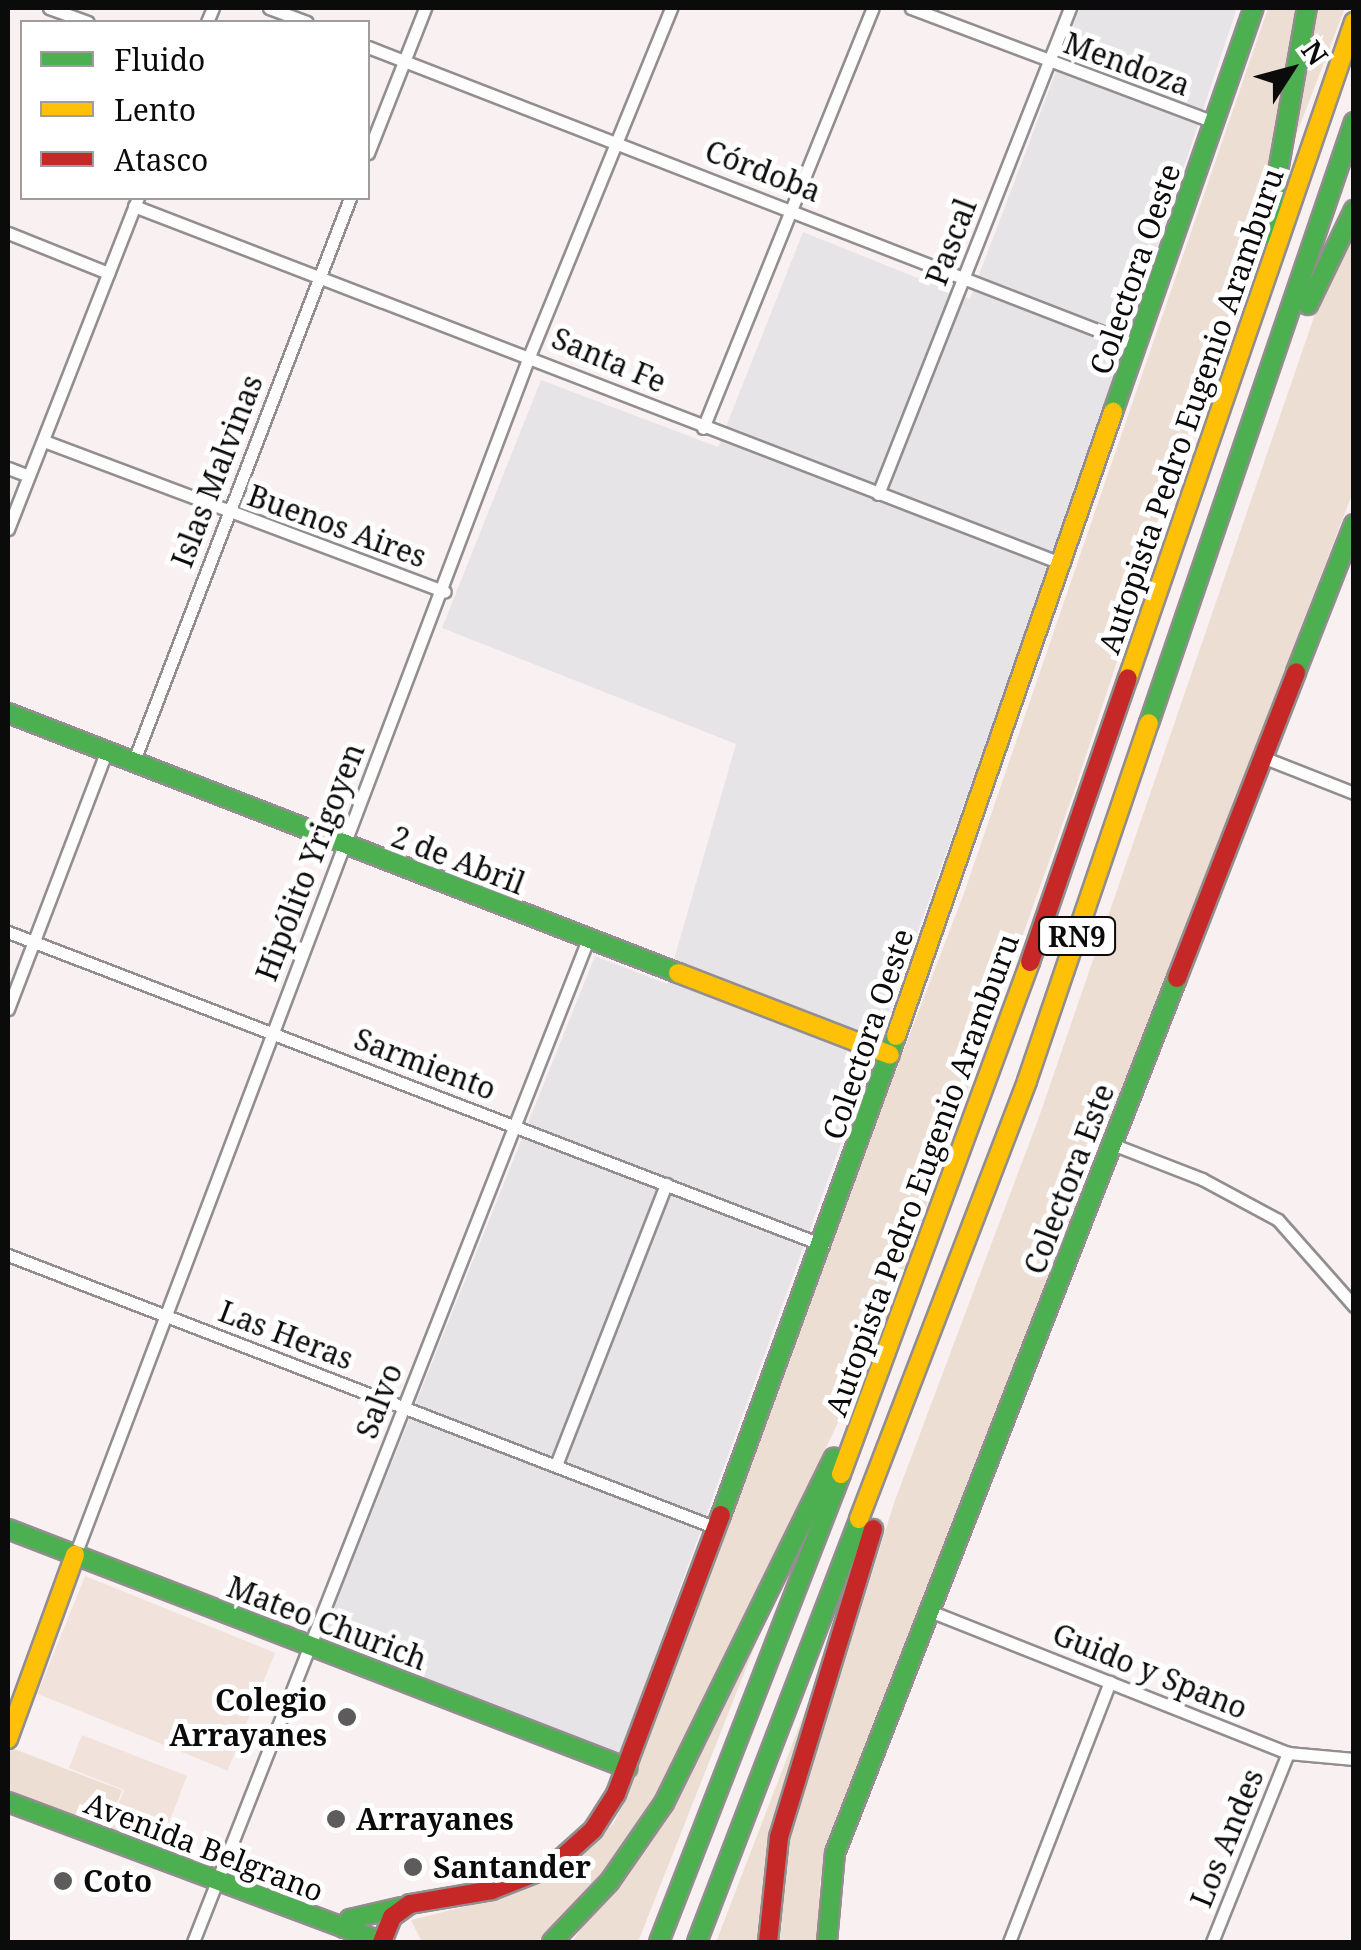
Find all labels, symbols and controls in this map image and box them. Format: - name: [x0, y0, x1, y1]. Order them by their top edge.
- legend: [20, 20, 370, 200]
- north arrow: [1241, 20, 1341, 120]
- street label: Mendoza: [1059, 25, 1195, 103]
- text: N: [1293, 32, 1337, 72]
- text: Fluido: [114, 39, 205, 80]
- text: Lento: [114, 89, 196, 130]
- street label: Córdoba: [700, 133, 826, 209]
- text: Atasco: [114, 139, 208, 180]
- street label: Colectora Oeste: [1082, 159, 1188, 379]
- street label: Autopista Pedro Eugenio Aramburu: [1091, 164, 1291, 658]
- street label: Pascal: [918, 194, 984, 290]
- street label: Santa Fe: [547, 320, 671, 400]
- street label: Islas Malvinas: [164, 370, 270, 572]
- street label: Buenos Aires: [243, 477, 431, 575]
- street label: Hipólito Yrigoyen: [248, 738, 372, 986]
- street label: 2 de Abril: [386, 818, 530, 902]
- road number: RN9: [1037, 913, 1117, 959]
- street label: Colectora Oeste: [815, 924, 921, 1144]
- street label: Autopista Pedro Eugenio Aramburu: [818, 929, 1026, 1421]
- street label: Sarmiento: [349, 1021, 501, 1107]
- street label: Colectora Este: [1016, 1079, 1122, 1279]
- street label: Las Heras: [214, 1293, 358, 1377]
- street label: Salvo: [348, 1359, 410, 1443]
- street label: Mateo Churich: [222, 1568, 432, 1678]
- street label: Guido y Spano: [1047, 1616, 1253, 1726]
- place label: Colegio Arrayanes: [169, 1682, 327, 1752]
- marker: Colegio Arrayanes: [336, 1706, 358, 1728]
- street label: Los Andes: [1183, 1764, 1271, 1912]
- street label: Avenida Belgrano: [79, 1785, 329, 1909]
- place label: Arrayanes: [356, 1801, 514, 1837]
- marker: Arrayanes: [325, 1808, 347, 1830]
- place label: Santander: [433, 1849, 591, 1885]
- marker: Santander: [402, 1856, 424, 1878]
- place label: Coto: [83, 1863, 152, 1899]
- marker: Coto: [52, 1870, 74, 1892]

